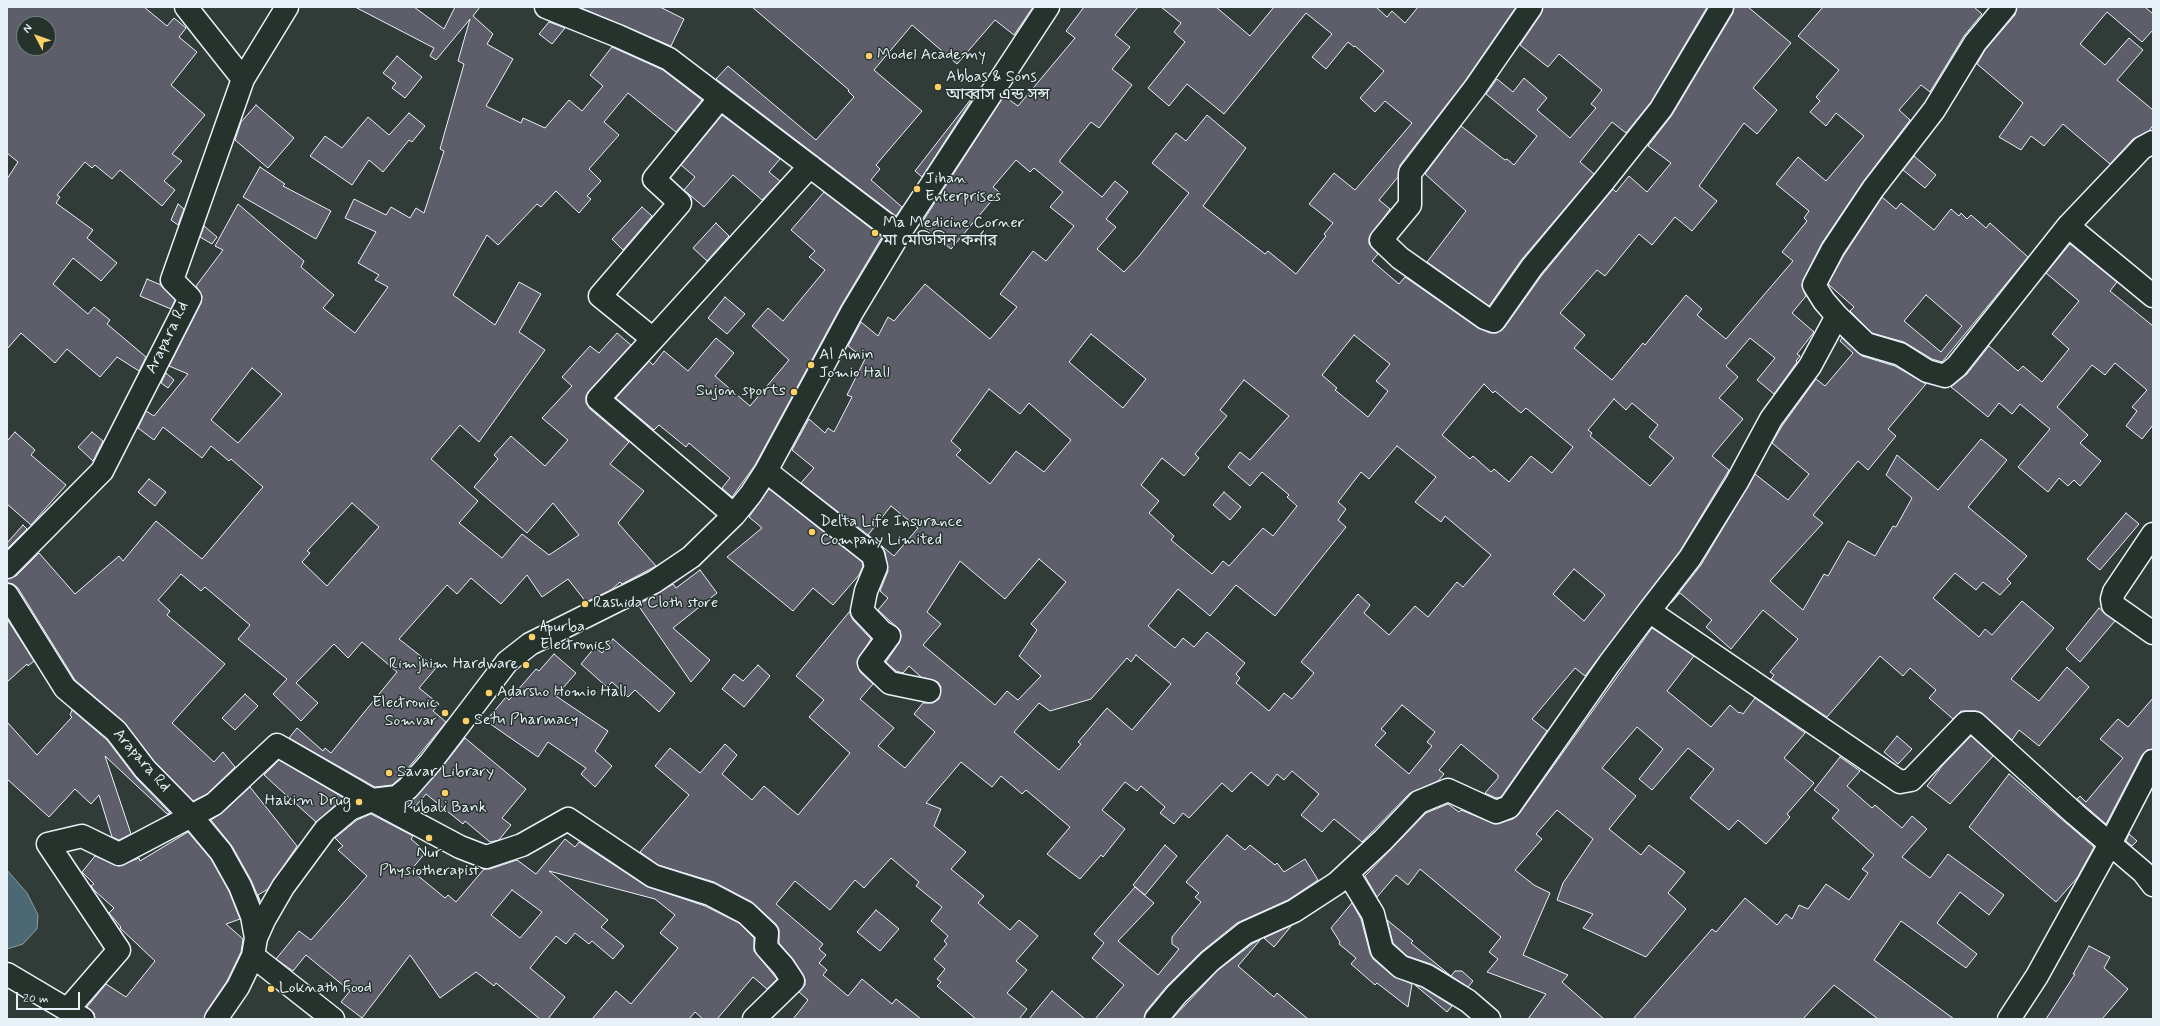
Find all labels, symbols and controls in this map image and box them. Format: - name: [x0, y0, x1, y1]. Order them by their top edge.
- north arrow: [16, 16, 56, 56]
- text: N: [20, 21, 35, 36]
- place label: Model Academy: [877, 46, 986, 66]
- marker: Model Academy: [864, 51, 874, 61]
- place label: Abbas & Sons আব্বাস এন্ড সন্স: [946, 68, 1050, 106]
- marker: Abbas & Sons আব্বাস এন্ড সন্স: [933, 82, 943, 92]
- place label: Jihan Enterprises: [925, 170, 1001, 208]
- marker: Jihan Enterprises: [912, 184, 922, 194]
- place label: Ma Medicine Corner মা মেডিসিন কর্নার: [883, 214, 1024, 252]
- marker: Ma Medicine Corner মা মেডিসিন কর্নার: [870, 228, 880, 238]
- street label: Arapara Rd: [142, 299, 194, 377]
- place label: Al Amin Jomio Hall: [819, 346, 890, 384]
- marker: Al Amin Jomio Hall: [806, 360, 816, 370]
- place label: Sujon sports: [696, 382, 786, 402]
- marker: Sujon sports: [789, 387, 799, 397]
- place label: Delta Life Insurance Company Limited: [820, 513, 963, 551]
- marker: Delta Life Insurance Company Limited: [807, 527, 817, 537]
- place label: Rashida Cloth store: [593, 594, 718, 614]
- marker: Rashida Cloth store: [580, 599, 590, 609]
- place label: Apurba Electronics: [540, 618, 611, 656]
- marker: Apurba Electronics: [527, 632, 537, 642]
- place label: Rimjhim Hardware: [389, 655, 518, 675]
- marker: Rimjhim Hardware: [521, 660, 531, 670]
- place label: Adarsho Homio Hall: [497, 683, 626, 703]
- marker: Adarsho Homio Hall: [484, 688, 494, 698]
- place label: Electronic Somvar: [372, 694, 437, 732]
- marker: Electronic Somvar: [440, 708, 450, 718]
- place label: Setu Pharmacy: [474, 711, 578, 731]
- marker: Setu Pharmacy: [461, 716, 471, 726]
- street label: Arapara Rd: [108, 725, 174, 797]
- place label: Savar Library: [397, 763, 494, 783]
- marker: Savar Library: [384, 768, 394, 778]
- marker: Pubali Bank: [440, 788, 450, 798]
- place label: Hakim Drug: [265, 792, 351, 812]
- marker: Hakim Drug: [354, 797, 364, 807]
- place label: Pubali Bank: [403, 799, 487, 819]
- marker: Nur Physiotherapist: [424, 833, 434, 843]
- place label: Nur Physiotherapist: [379, 844, 479, 882]
- place label: Loknath Food: [279, 979, 372, 999]
- scale bar: [18, 984, 82, 1010]
- marker: Loknath Food: [266, 984, 276, 994]
- text: 20 m: [23, 991, 49, 1007]

